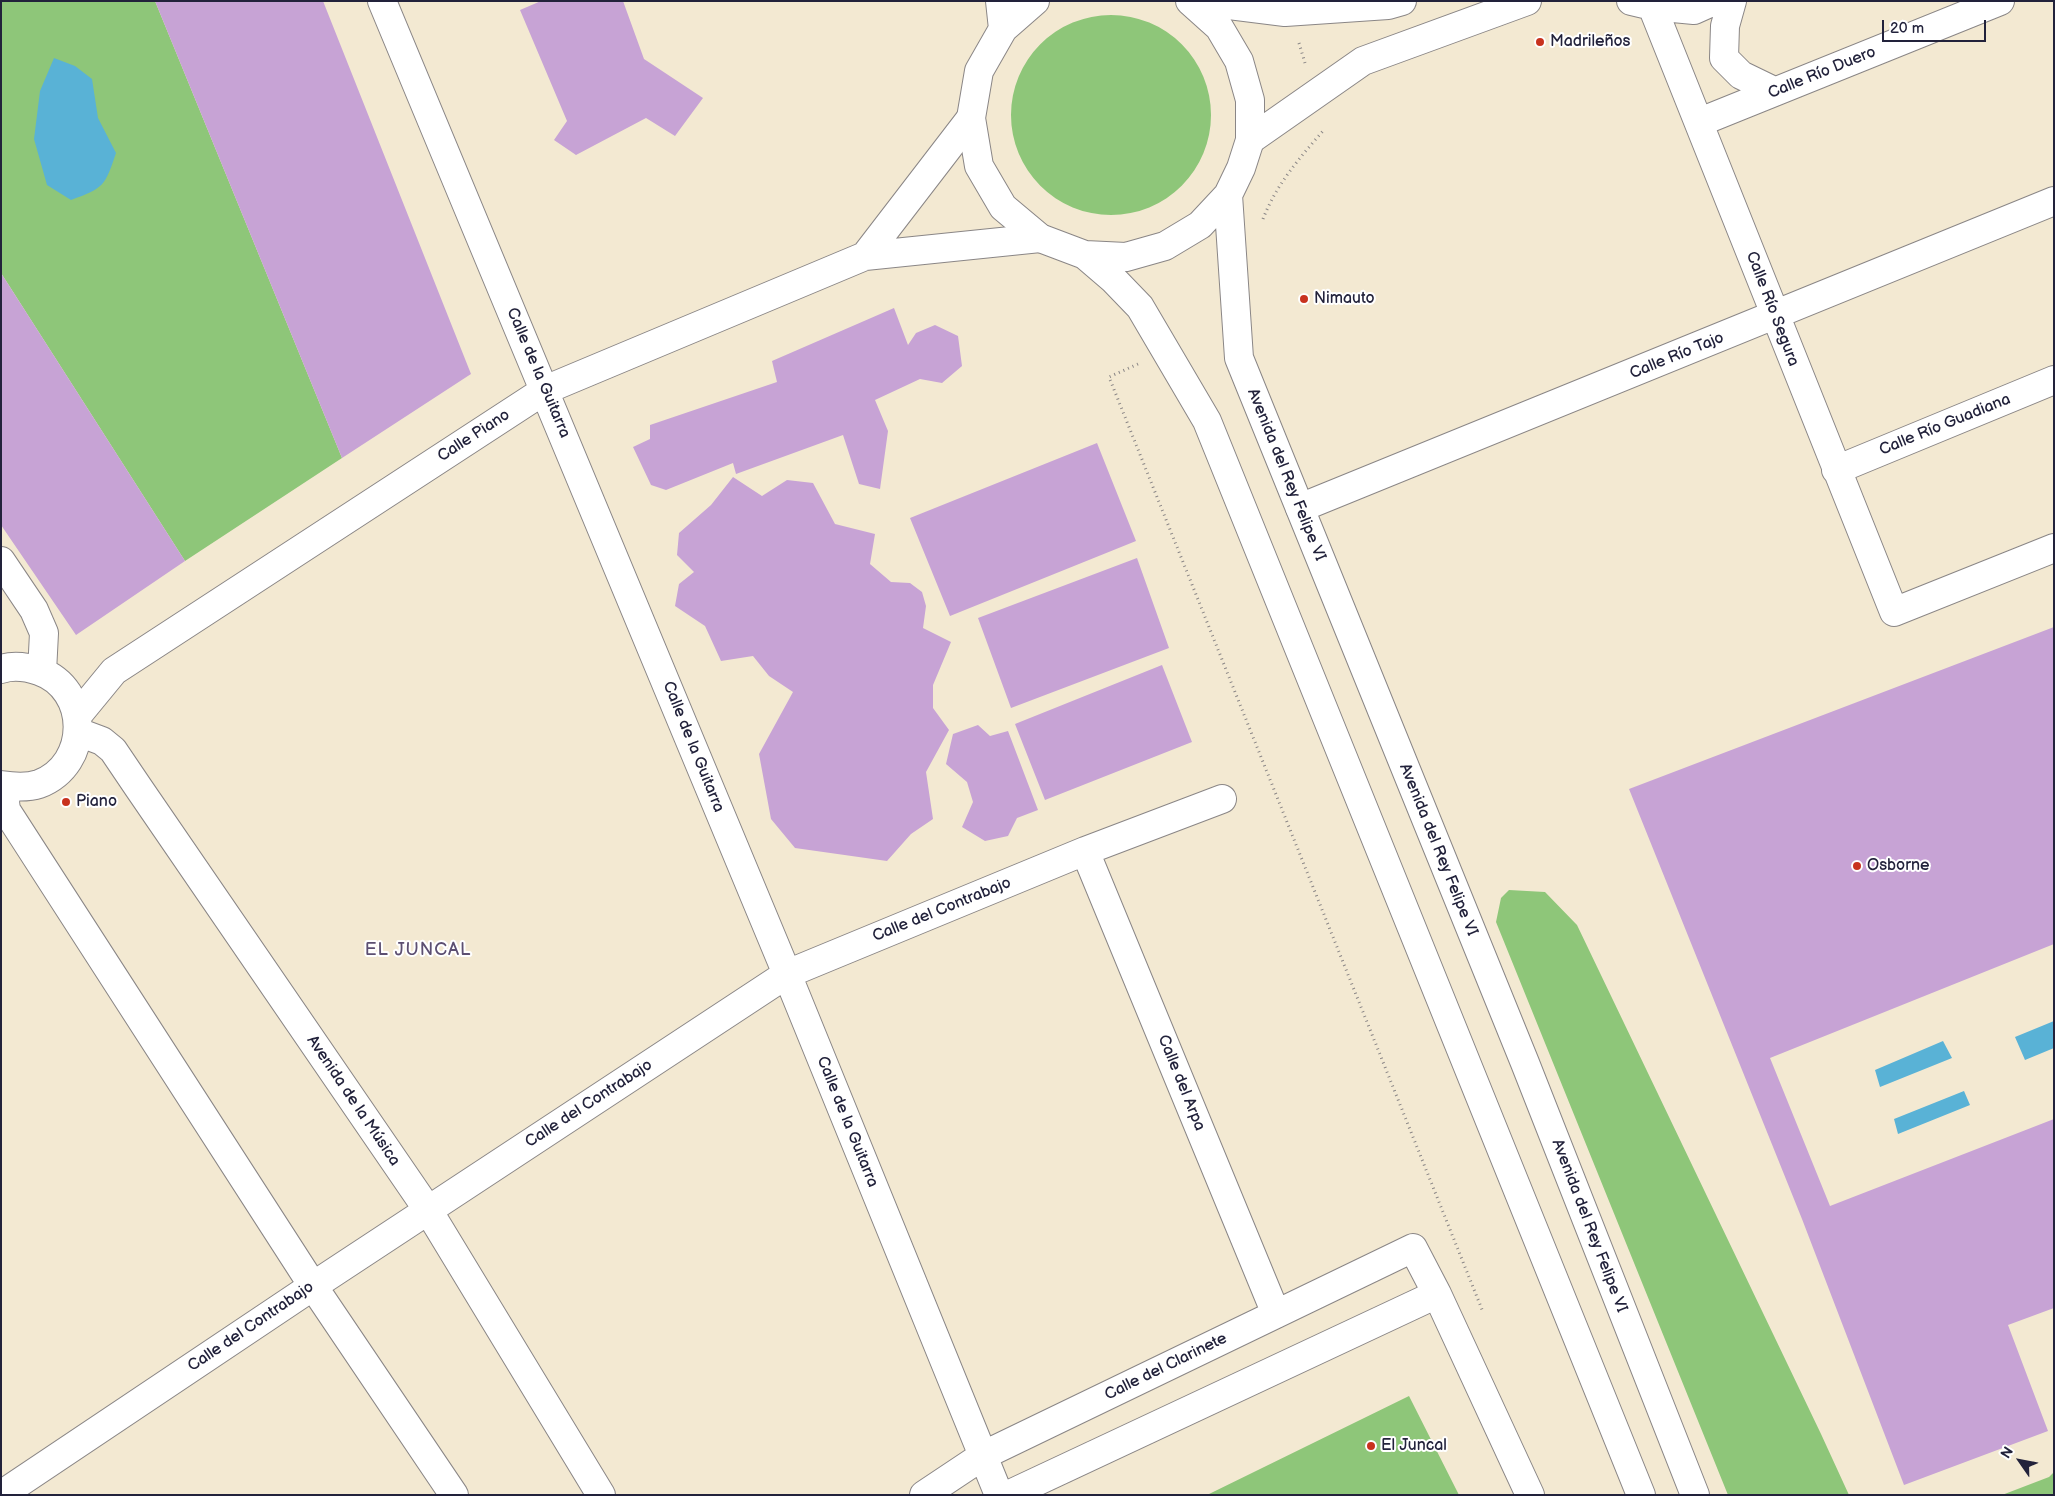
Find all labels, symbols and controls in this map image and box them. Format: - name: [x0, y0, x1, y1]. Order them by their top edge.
- scale bar: [1885, 10, 1989, 42]
- text: 20 m: [1890, 19, 1924, 38]
- place label: Madrileños: [1550, 32, 1631, 52]
- marker: Madrileños: [1534, 36, 1546, 48]
- street label: Calle Río Duero: [1765, 43, 1879, 103]
- street label: Calle Río Segura: [1741, 249, 1803, 369]
- place label: Nimauto: [1314, 289, 1374, 309]
- marker: Nimauto: [1298, 293, 1310, 305]
- street label: Calle de la Guitarra: [502, 305, 574, 441]
- street label: Calle Río Tajo: [1627, 328, 1727, 384]
- street label: Avenida del Rey Felipe VI: [1243, 386, 1329, 564]
- street label: Calle Río Guadiana: [1877, 390, 2013, 460]
- street label: Calle Piano: [434, 406, 514, 466]
- street label: Calle de la Guitarra: [658, 679, 728, 815]
- street label: Avenida del Rey Felipe VI: [1395, 761, 1481, 939]
- place label: Piano: [76, 792, 117, 812]
- marker: Piano: [60, 796, 72, 808]
- place label: Osborne: [1867, 856, 1929, 876]
- marker: Osborne: [1851, 860, 1863, 872]
- street label: Calle del Contrabajo: [870, 873, 1014, 947]
- district label: EL JUNCAL: [364, 939, 472, 961]
- street label: Avenida de la Música: [302, 1032, 404, 1170]
- street label: Calle del Arpa: [1153, 1032, 1209, 1134]
- street label: Calle de la Guitarra: [812, 1054, 882, 1190]
- street label: Calle del Contrabajo: [522, 1056, 656, 1152]
- street label: Avenida del Rey Felipe VI: [1547, 1137, 1631, 1315]
- street label: Calle del Contrabajo: [184, 1278, 318, 1376]
- street label: Calle del Clarinete: [1102, 1329, 1230, 1405]
- place label: El Juncal: [1381, 1436, 1447, 1456]
- north arrow: [1995, 1436, 2045, 1486]
- marker: El Juncal: [1365, 1440, 1377, 1452]
- text: N: [1997, 1444, 2017, 1462]

